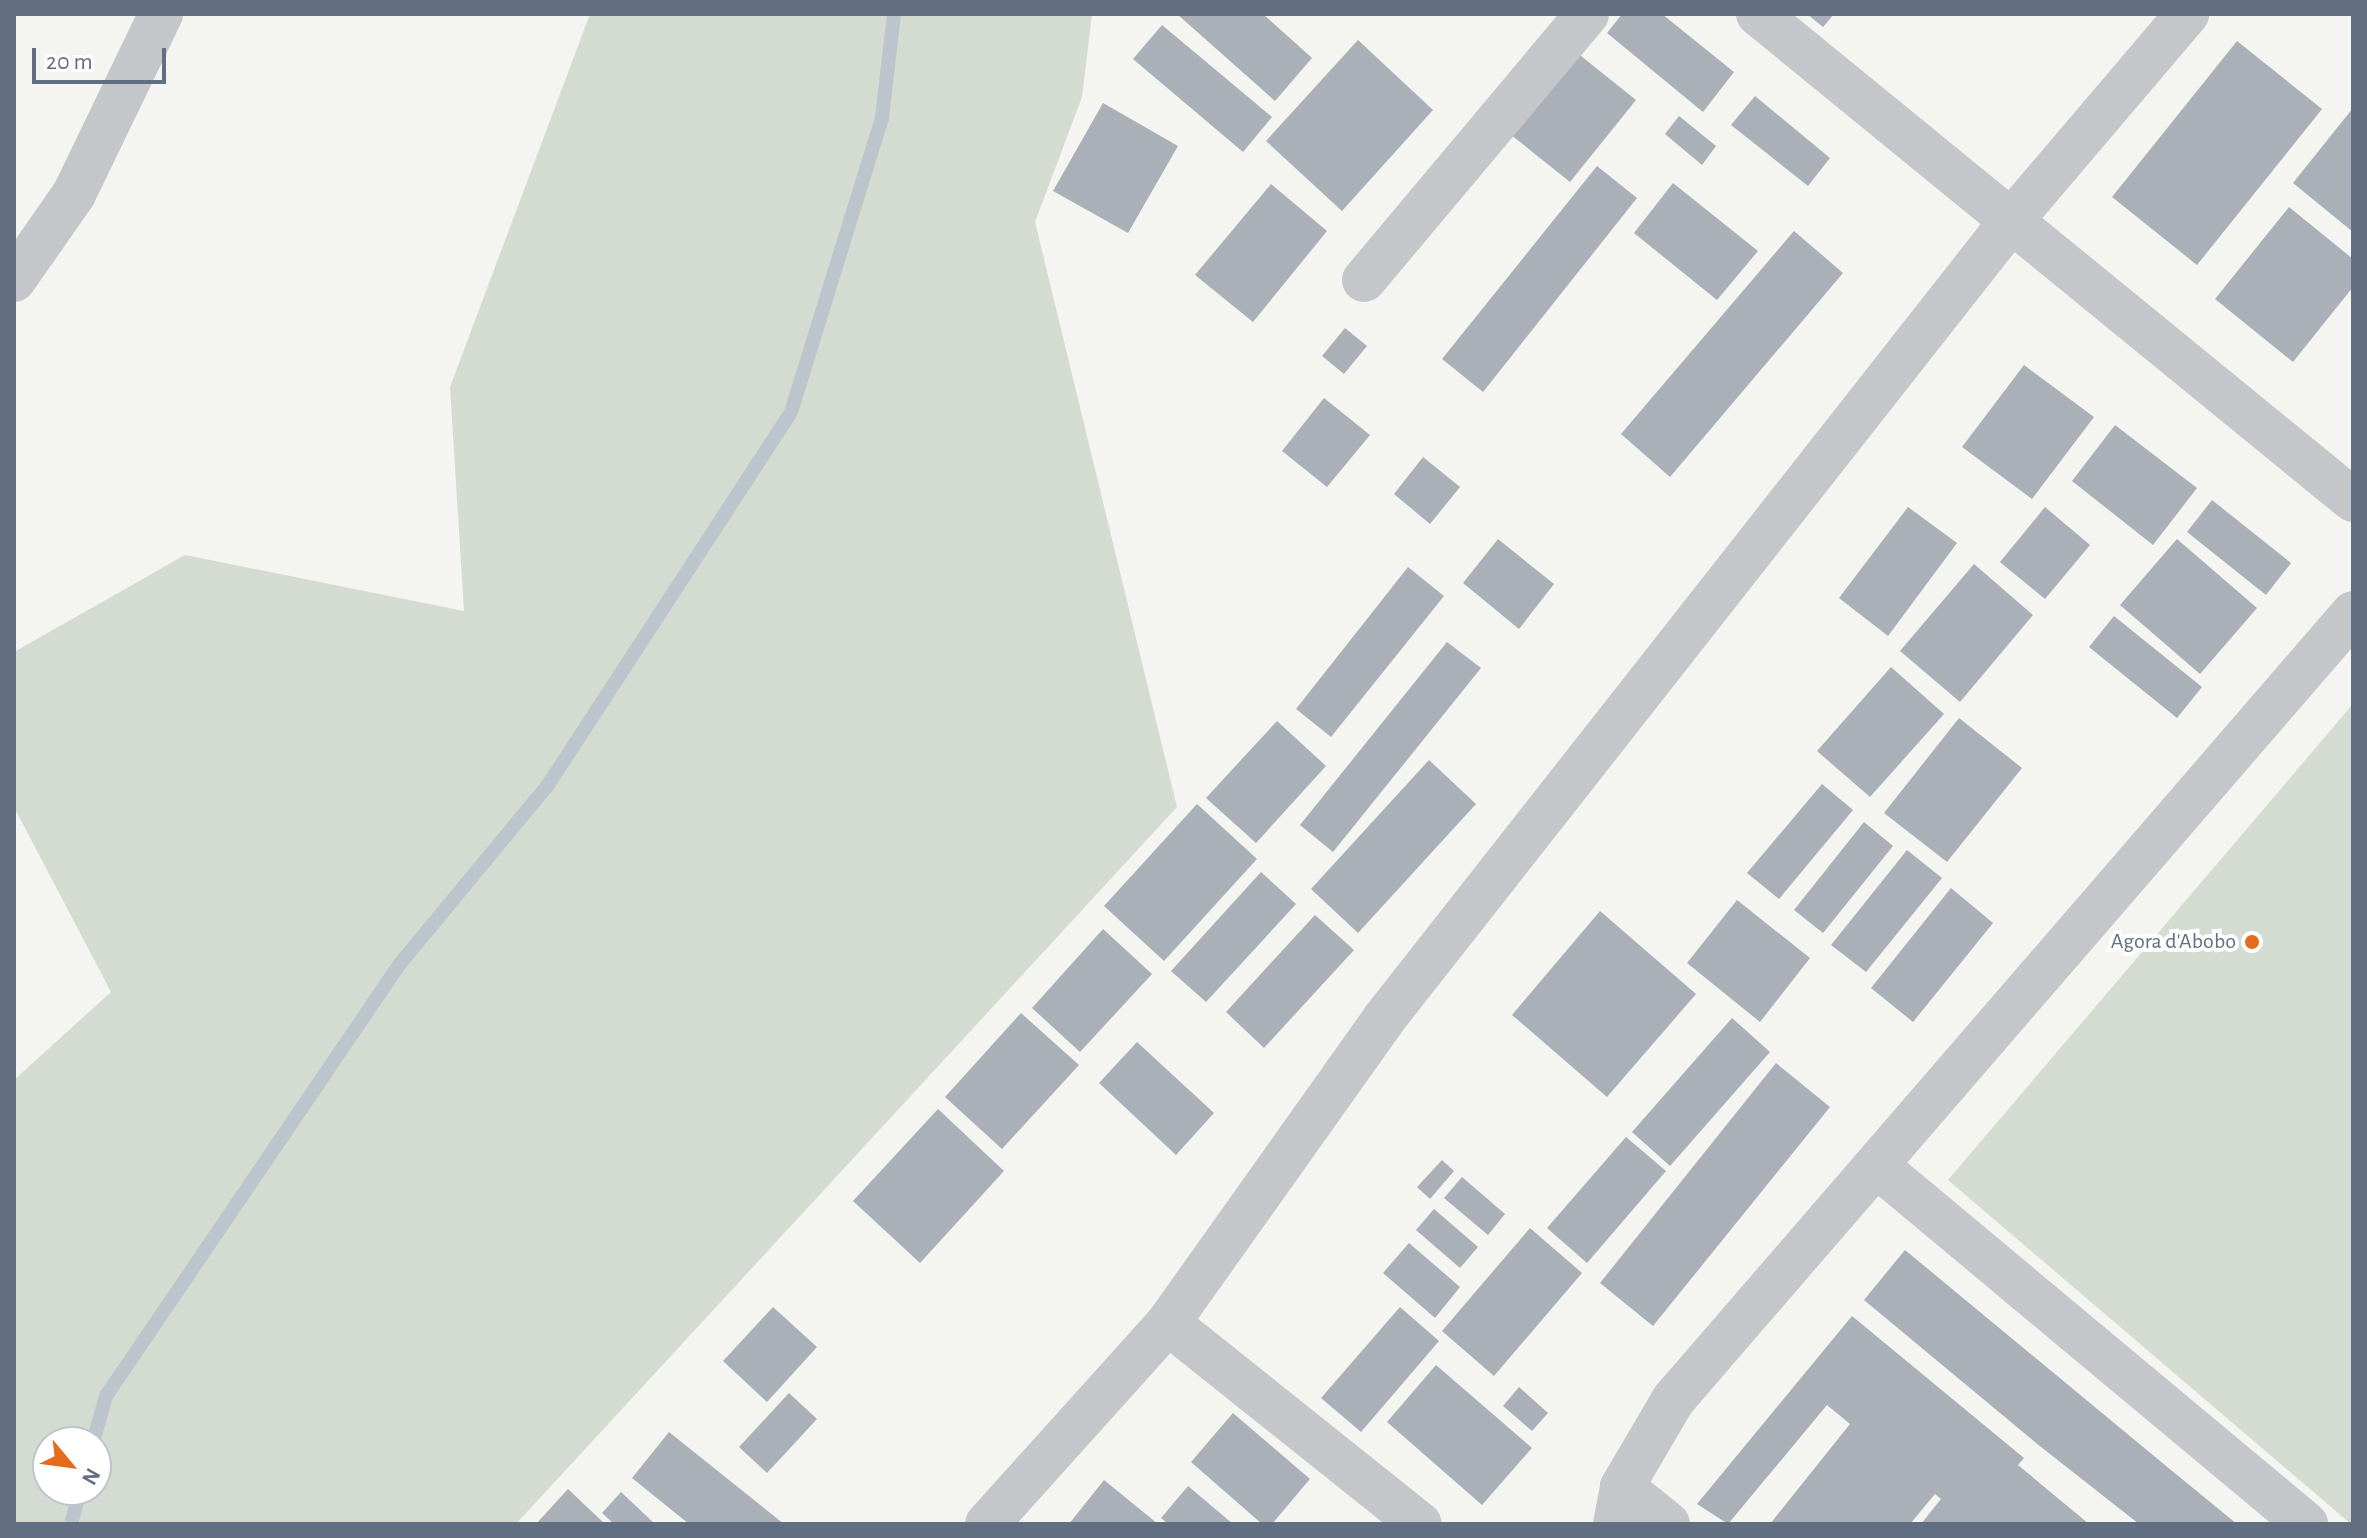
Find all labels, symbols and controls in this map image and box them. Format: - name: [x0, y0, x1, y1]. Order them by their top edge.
- scale bar: [36, 32, 170, 82]
- text: 20 m: [46, 50, 93, 74]
- place label: Agora d'Abobo: [2111, 929, 2236, 955]
- marker: Agora d'Abobo: [2243, 933, 2261, 951]
- north arrow: [32, 1426, 112, 1506]
- text: N: [78, 1465, 105, 1489]

